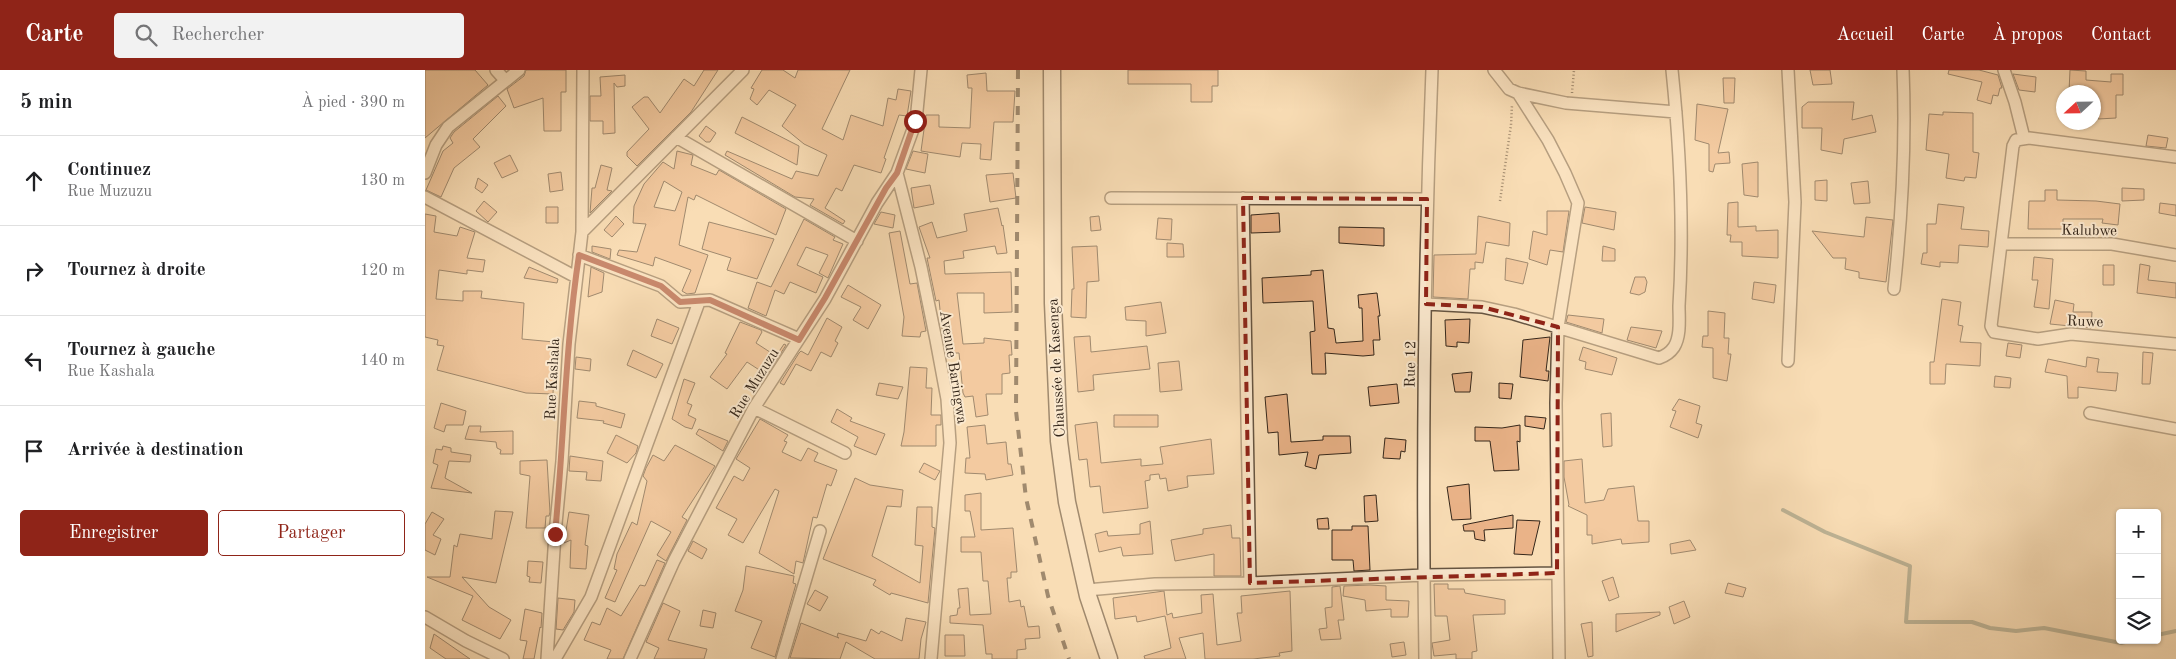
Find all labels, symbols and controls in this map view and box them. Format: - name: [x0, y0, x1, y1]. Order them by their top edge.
- search box: [114, 13, 464, 58]
- icon: search: [132, 21, 160, 49]
- text: Carte: [25, 23, 84, 47]
- text: Rechercher: [172, 26, 264, 45]
- text: Accueil: [1836, 26, 1894, 44]
- text: Carte: [1922, 26, 1964, 44]
- text: À propos: [1992, 26, 2063, 44]
- text: Contact: [2091, 26, 2151, 44]
- north arrow: [2056, 85, 2101, 130]
- text: 5 min: [20, 92, 73, 113]
- text: À pied · 390 m: [302, 95, 405, 111]
- route start: [904, 110, 927, 133]
- text: Continuez: [67, 161, 151, 180]
- icon: ahead: [20, 167, 48, 195]
- text: 130 m: [360, 173, 405, 189]
- text: Rue Muzuzu: [67, 184, 152, 200]
- street label: Kalubwe: [2061, 224, 2117, 239]
- icon: right: [20, 257, 48, 285]
- text: Tournez à droite: [67, 261, 206, 280]
- text: 120 m: [360, 263, 405, 279]
- street label: Chaussée de Kasenga: [1046, 297, 1069, 438]
- street label: Avenue Baringwa: [936, 309, 969, 426]
- street label: Ruwe: [2066, 314, 2104, 331]
- street label: Rue Kashala: [544, 337, 563, 420]
- street label: Rue 12: [1404, 340, 1419, 388]
- text: Tournez à gauche: [67, 341, 215, 360]
- street label: Rue Muzuzu: [728, 346, 783, 422]
- icon: left: [20, 347, 48, 375]
- text: 140 m: [360, 353, 405, 369]
- text: Rue Kashala: [67, 364, 155, 380]
- icon: arrive: [20, 437, 48, 465]
- text: Arrivée à destination: [67, 441, 243, 460]
- map controls: [2116, 509, 2161, 644]
- button: +: [2116, 509, 2161, 554]
- button: Enregistrer: [20, 510, 208, 556]
- button: Partager: [218, 510, 405, 556]
- route end: [544, 523, 567, 546]
- button: −: [2116, 554, 2161, 599]
- button: layers: [2116, 599, 2161, 644]

